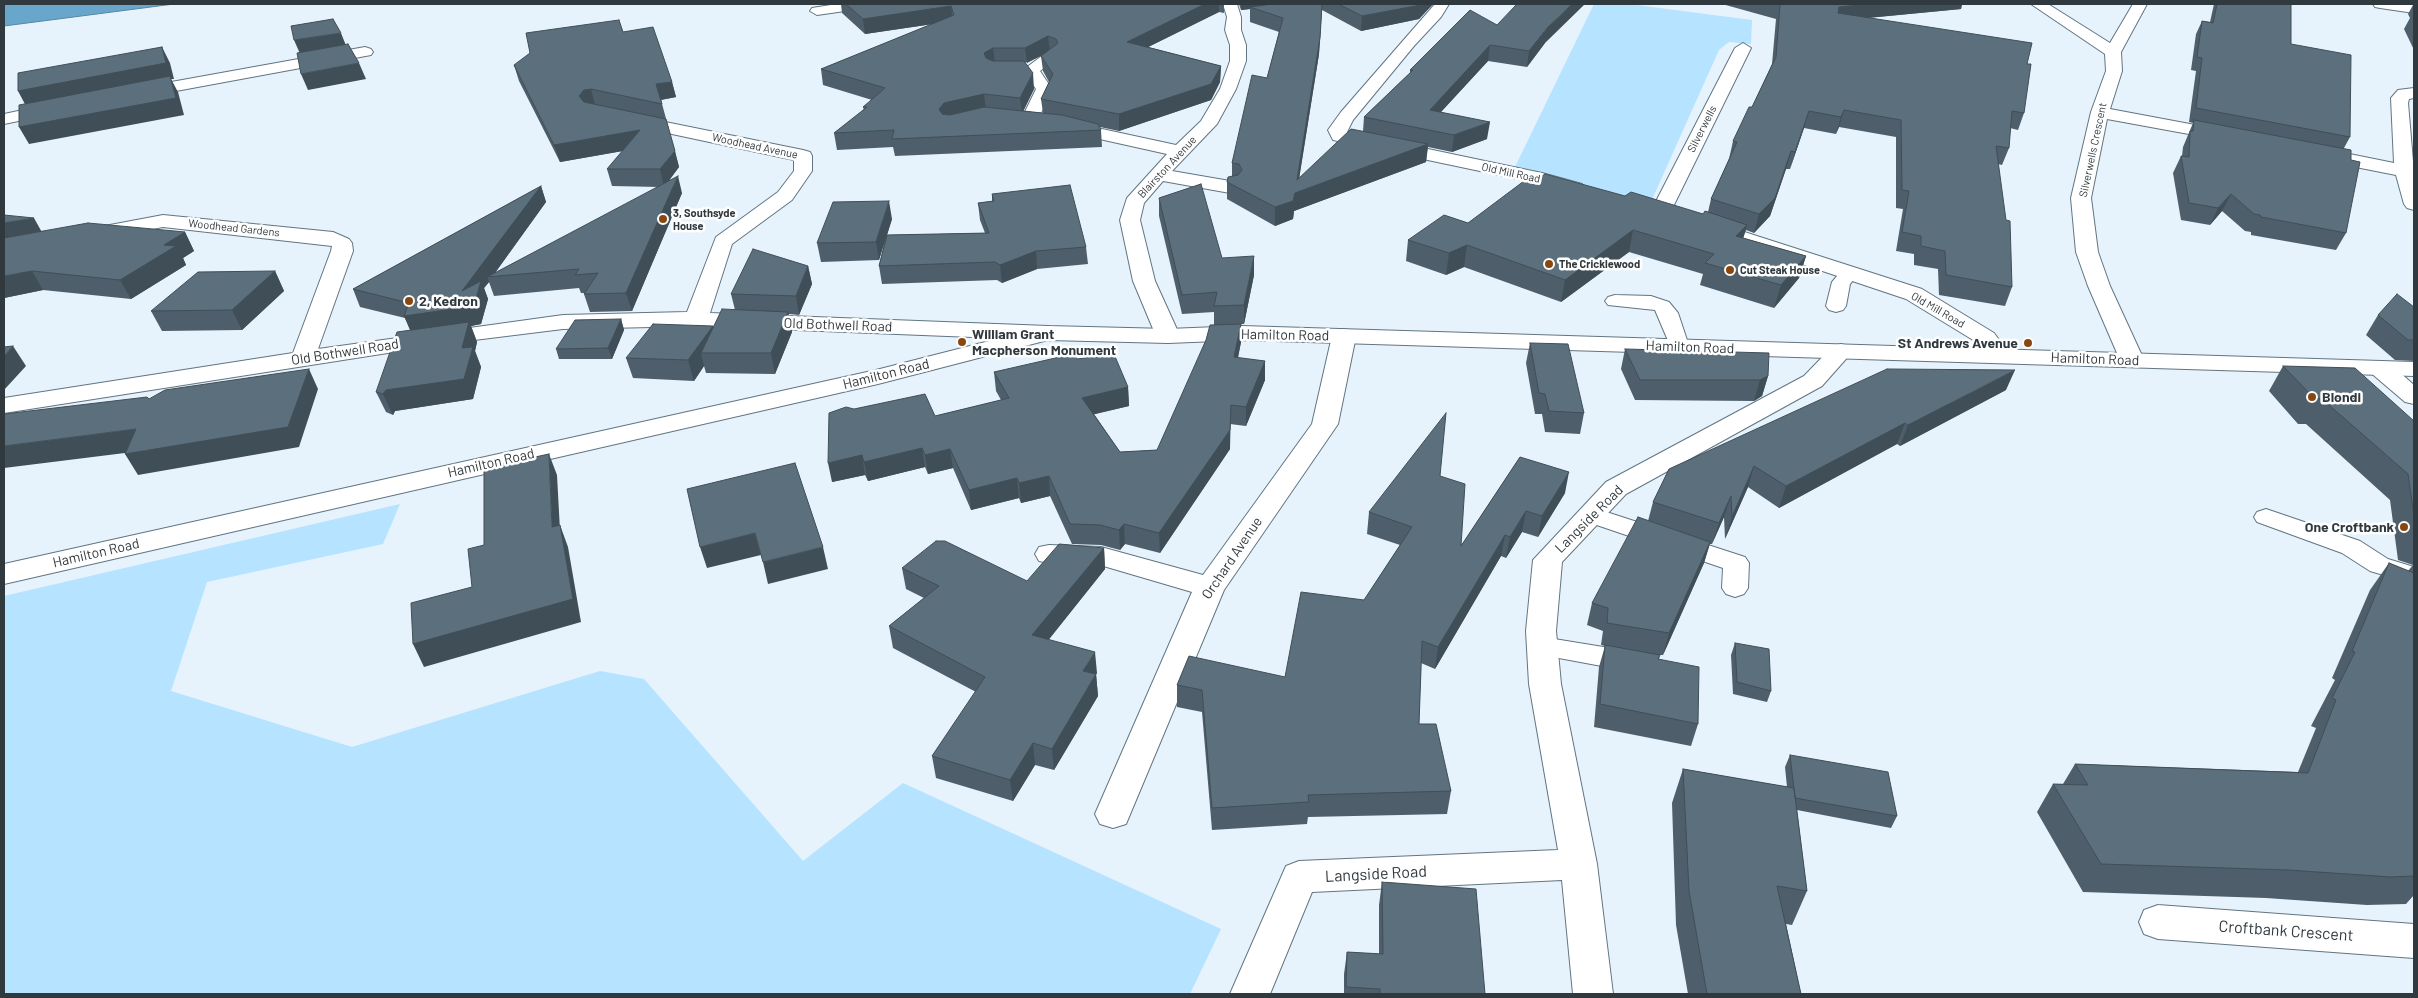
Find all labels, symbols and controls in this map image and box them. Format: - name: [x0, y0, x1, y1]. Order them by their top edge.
- street label: Silverwells Crescent: [2077, 102, 2109, 198]
- street label: Silverwells: [1685, 103, 1719, 155]
- street label: Woodhead Avenue: [711, 130, 799, 162]
- street label: Blairston Avenue: [1135, 133, 1199, 201]
- street label: Old Mill Road: [1480, 160, 1542, 186]
- place label: 3, Southsyde House: [673, 206, 735, 232]
- marker: 3, Southsyde House: [657, 213, 669, 225]
- street label: Woodhead Gardens: [188, 217, 280, 239]
- place label: The Cricklewood: [1559, 257, 1640, 271]
- marker: The Cricklewood: [1543, 258, 1555, 270]
- place label: Cut Steak House: [1740, 263, 1820, 277]
- marker: Cut Steak House: [1724, 264, 1736, 276]
- street label: Old Mill Road: [1909, 289, 1967, 331]
- place label: 2, Kedron: [419, 293, 478, 309]
- marker: 2, Kedron: [403, 295, 415, 307]
- street label: Old Bothwell Road: [783, 315, 893, 335]
- place label: William Grant Macpherson Monument: [972, 326, 1116, 358]
- street label: Hamilton Road: [1241, 326, 1329, 344]
- street label: Old Bothwell Road: [290, 335, 400, 369]
- place label: St Andrews Avenue: [1898, 335, 2018, 351]
- marker: William Grant Macpherson Monument: [956, 336, 968, 348]
- street label: Hamilton Road: [1645, 337, 1735, 357]
- marker: St Andrews Avenue: [2022, 337, 2034, 349]
- street label: Hamilton Road: [2050, 349, 2140, 369]
- street label: Hamilton Road: [841, 355, 931, 393]
- place label: Blondi: [2322, 389, 2361, 405]
- marker: Blondi: [2306, 391, 2318, 403]
- street label: Hamilton Road: [446, 445, 536, 481]
- street label: Langside Road: [1552, 482, 1626, 556]
- street label: Orchard Avenue: [1198, 514, 1266, 602]
- place label: One Croftbank: [2305, 519, 2394, 535]
- marker: One Croftbank: [2398, 521, 2410, 533]
- street label: Hamilton Road: [51, 535, 141, 571]
- street label: Langside Road: [1325, 862, 1427, 886]
- street label: Croftbank Crescent: [2218, 917, 2354, 945]

